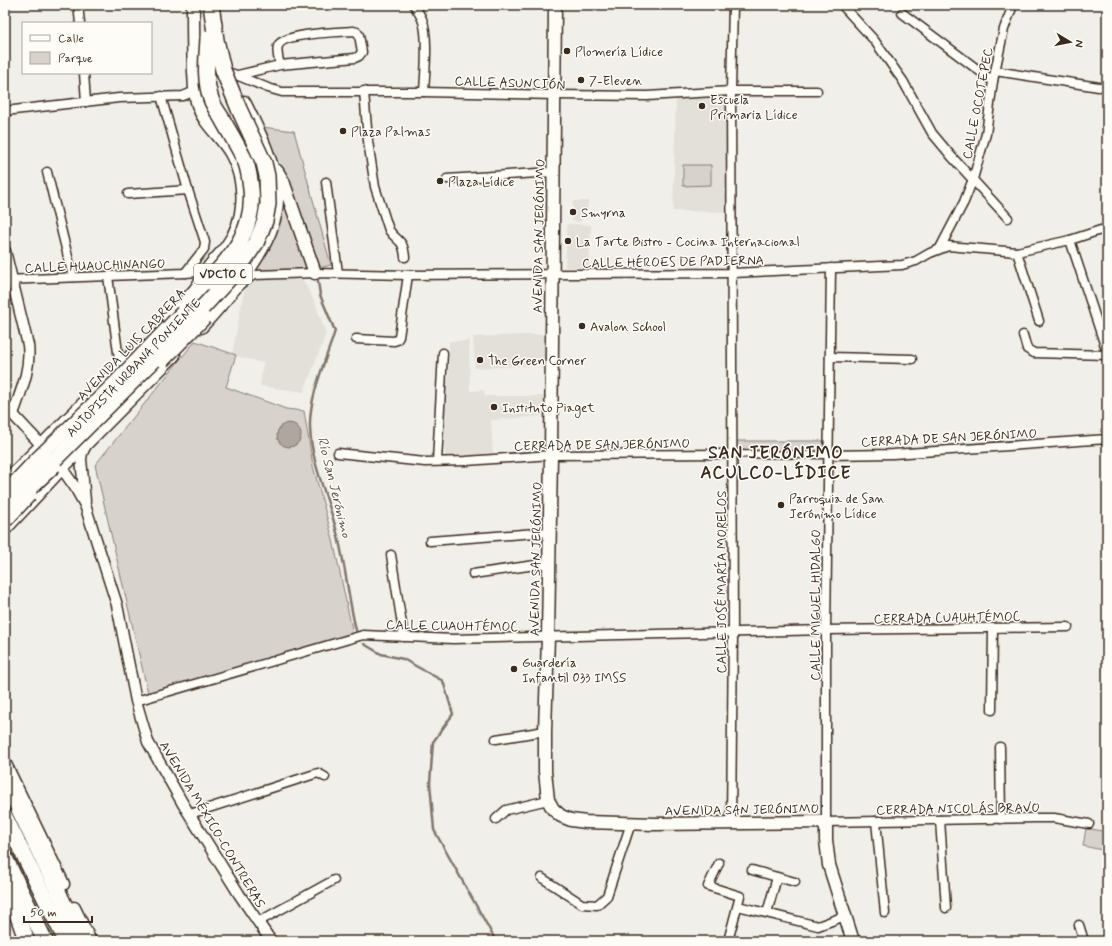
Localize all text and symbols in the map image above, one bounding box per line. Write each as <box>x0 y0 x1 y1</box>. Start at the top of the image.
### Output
legend <box>22 22 152 74</box>
north arrow <box>1050 22 1090 62</box>
text: Calle <box>58 31 84 47</box>
text: N <box>1071 39 1086 48</box>
place label: Plomería Lídice <box>575 44 663 61</box>
marker: Plomería Lídice <box>562 46 572 56</box>
street label: CALLE OCOTEPEC <box>959 46 998 161</box>
text: Parque <box>58 51 93 67</box>
street label: CALLE ASUNCIÓN <box>454 73 566 94</box>
place label: 7-Eleven <box>589 73 642 90</box>
marker: 7-Eleven <box>576 75 586 85</box>
place label: Escuela Primaria Lídice <box>710 92 798 124</box>
marker: Escuela Primaria Lídice <box>697 101 707 111</box>
place label: Plaza Palmas <box>351 124 431 141</box>
marker: Plaza Palmas <box>338 126 348 136</box>
street label: AVENIDA SAN JERÓNIMO <box>530 159 549 313</box>
place label: Plaza Lídice <box>448 174 515 191</box>
marker: Plaza Lídice <box>435 176 445 186</box>
place label: Smyrna <box>581 205 626 222</box>
marker: Smyrna <box>568 207 578 217</box>
place label: La Tarte Bistro - Cocina Internacional <box>576 234 800 251</box>
marker: La Tarte Bistro - Cocina Internacional <box>563 236 573 246</box>
street label: CALLE HÉROES DE PADIERNA <box>582 251 764 273</box>
street label: CALLE HUAUCHINANGO <box>24 256 166 277</box>
road number: VDCTO C <box>194 264 252 284</box>
street label: AVENIDA LUIS CABRERA <box>74 285 190 405</box>
street label: AUTOPISTA URBANA PONIENTE <box>63 295 205 441</box>
place label: Avalon School <box>590 319 666 336</box>
marker: Avalon School <box>577 321 587 331</box>
place label: The Green Corner <box>488 353 587 370</box>
marker: The Green Corner <box>475 355 485 365</box>
place label: Instituto Piaget <box>502 400 595 418</box>
marker: Instituto Piaget <box>489 402 499 412</box>
street label: CERRADA DE SAN JERÓNIMO <box>861 425 1037 452</box>
water label: Río San Jerónimo <box>313 435 356 541</box>
street label: CERRADA DE SAN JERÓNIMO <box>514 435 690 456</box>
district label: SAN JERÓNIMO ACULCO-LÍDICE <box>700 442 852 484</box>
street label: AVENIDA SAN JERÓNIMO <box>527 482 546 636</box>
street label: CALLE JOSÉ MARÍA MORELOS <box>713 490 731 674</box>
place label: Parroquia de San Jerónimo Lídice <box>789 491 885 523</box>
marker: Parroquia de San Jerónimo Lídice <box>776 500 786 510</box>
street label: CALLE MIGUEL HIDALGO <box>808 529 825 681</box>
street label: CERRADA CUAUHTÉMOC <box>874 608 1021 628</box>
street label: CALLE CUAUHTÉMOC <box>386 616 519 636</box>
place label: Guardería Infantil 033 IMSS <box>522 655 627 687</box>
marker: Guardería Infantil 033 IMSS <box>509 664 519 674</box>
street label: AVENIDA MÉXICO-CONTRERAS <box>155 738 270 912</box>
street label: CERRADA NICOLÁS BRAVO <box>876 799 1040 819</box>
street label: AVENIDA SAN JERÓNIMO <box>665 801 819 820</box>
scale bar <box>24 898 92 924</box>
text: 50 m <box>30 905 57 921</box>

